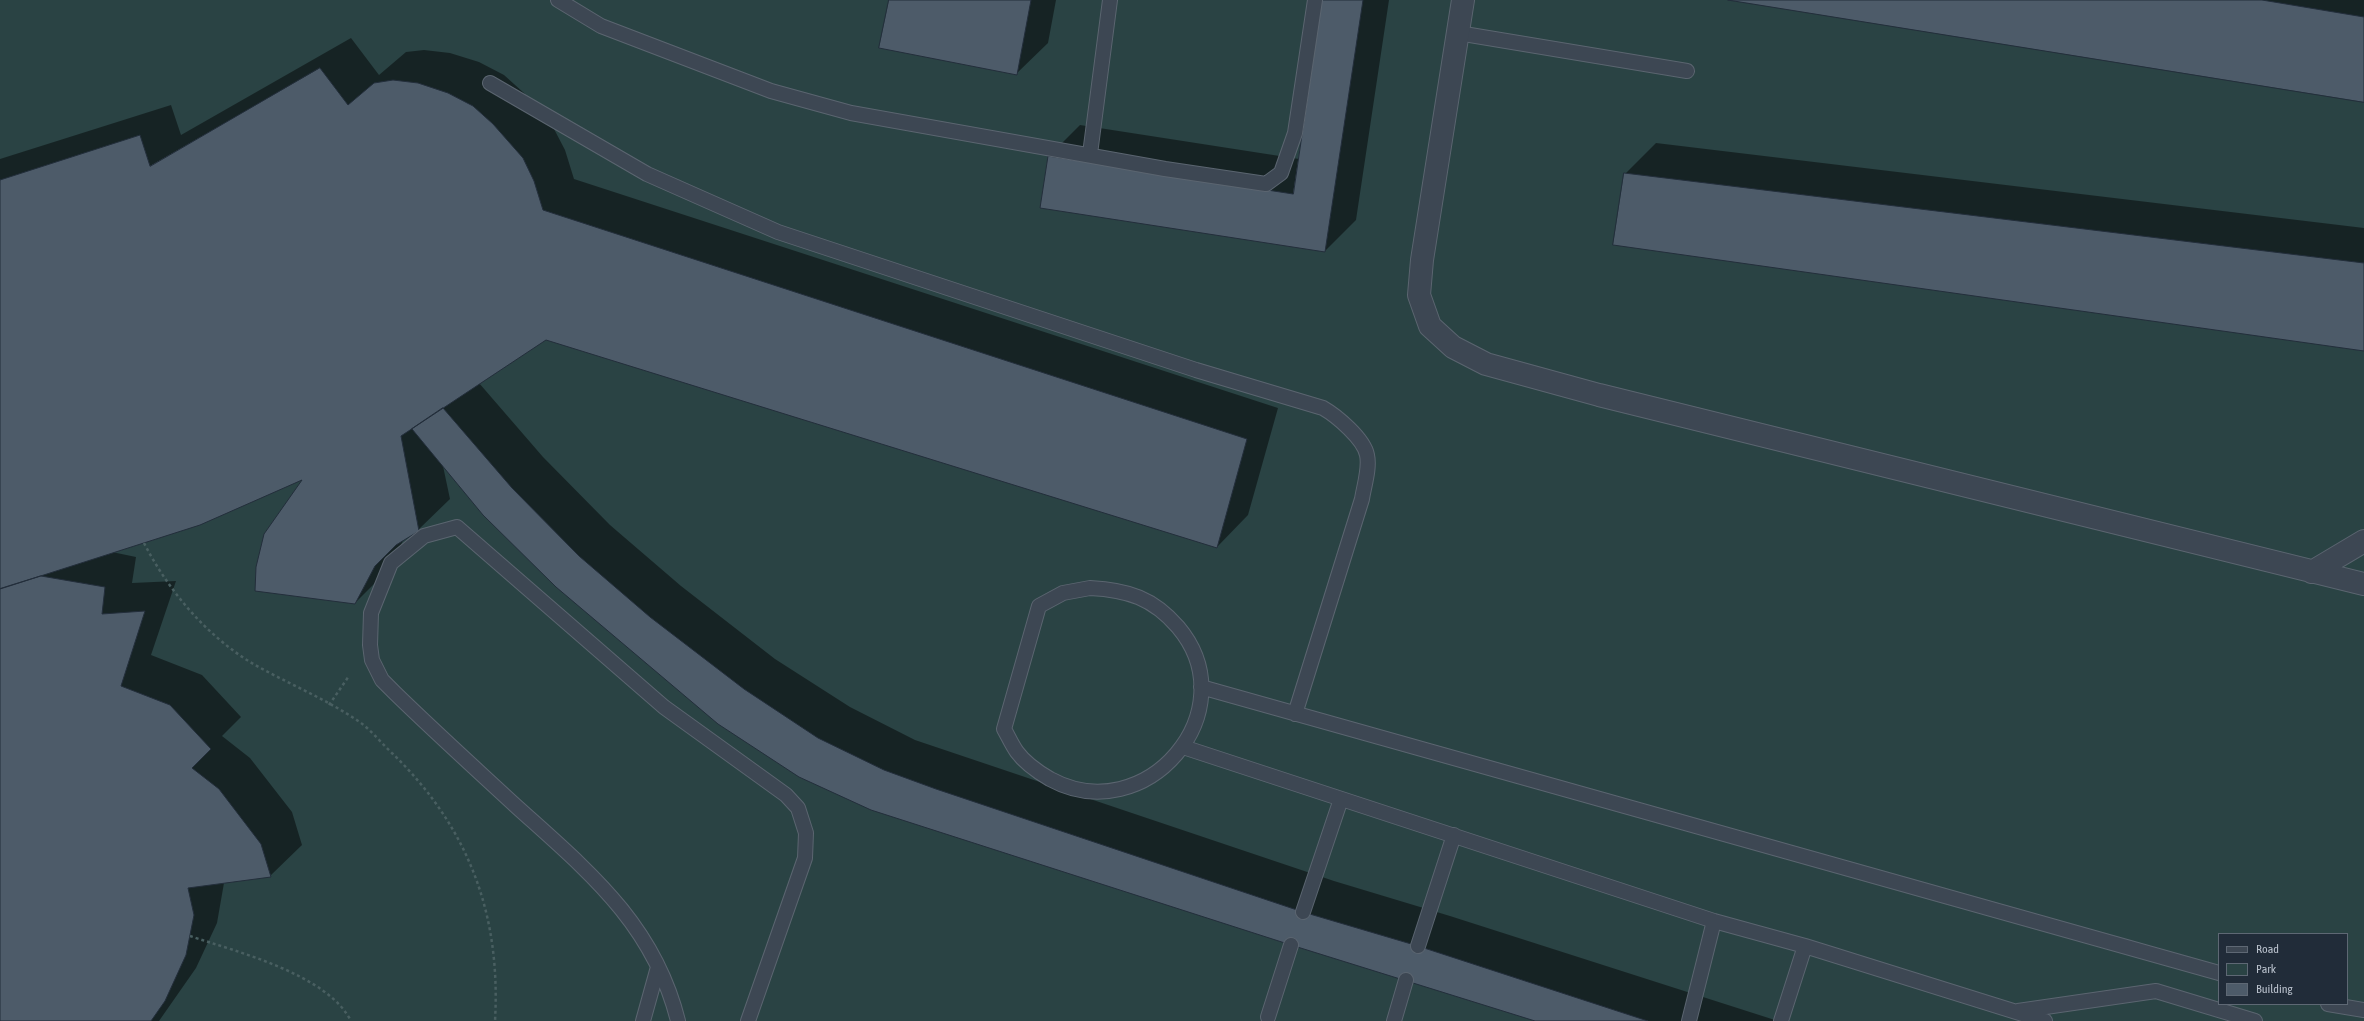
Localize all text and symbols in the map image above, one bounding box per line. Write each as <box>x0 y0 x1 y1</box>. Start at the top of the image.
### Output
legend <box>2218 933 2348 1005</box>
text: Road <box>2256 942 2279 956</box>
text: Park <box>2256 962 2276 976</box>
text: Building <box>2256 982 2293 996</box>

